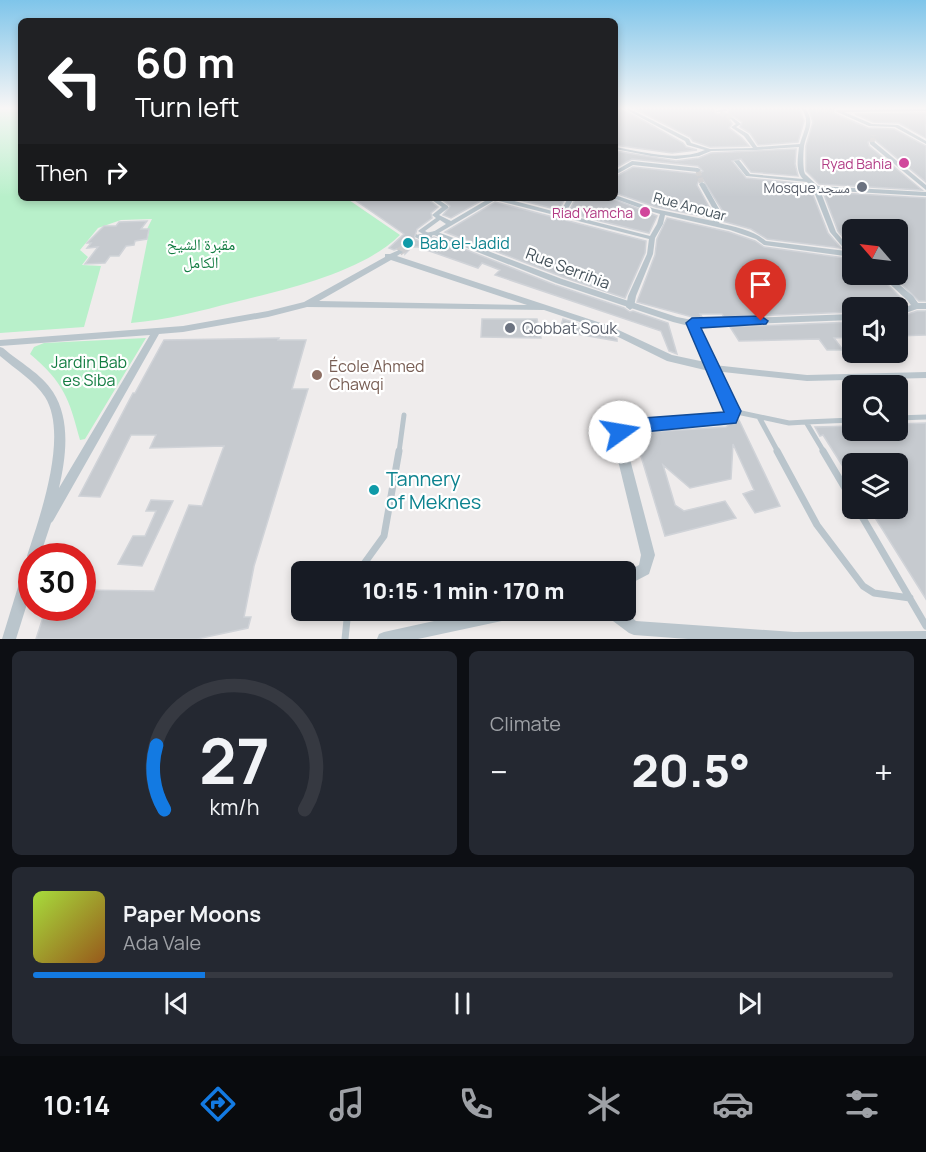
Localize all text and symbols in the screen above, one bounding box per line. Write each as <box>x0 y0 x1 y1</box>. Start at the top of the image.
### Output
text: 60 m <box>135 33 235 91</box>
icon: left <box>36 42 114 120</box>
text: Turn left <box>135 88 239 125</box>
place label: Ryad Bahia <box>821 154 892 173</box>
icon: right <box>100 156 133 189</box>
marker: Ryad Bahia <box>897 156 911 170</box>
text: Then <box>36 158 88 188</box>
place label: Mosque مسجد <box>763 178 850 197</box>
marker: Mosque مسجد <box>855 180 869 194</box>
street label: Rue Anouar <box>651 187 729 225</box>
place label: Riad Yamcha <box>552 203 633 222</box>
marker: Riad Yamcha <box>638 205 652 219</box>
north arrow <box>842 219 908 285</box>
map controls <box>842 219 908 519</box>
place label: Bab el-Jadid <box>420 232 510 254</box>
park label: مقبرة الشيخ الكامل <box>167 233 235 273</box>
marker: Bab el-Jadid <box>401 236 415 250</box>
street label: Rue Serrihia <box>523 242 613 294</box>
pin <box>735 259 786 321</box>
icon: arrive <box>744 268 777 301</box>
button: sound <box>842 297 908 363</box>
place label: Qobbat Souk <box>522 317 618 339</box>
marker: Qobbat Souk <box>503 321 517 335</box>
park label: Jardin Bab es Siba <box>51 351 127 391</box>
place label: École Ahmed Chawqi <box>329 355 424 395</box>
marker: École Ahmed Chawqi <box>310 368 324 382</box>
button: search <box>842 375 908 441</box>
position arrow <box>588 400 652 464</box>
button: layers <box>842 453 908 519</box>
place label: Tannery of Meknes <box>386 465 481 515</box>
marker: Tannery of Meknes <box>367 483 381 497</box>
speed limit sign: 30 <box>18 543 96 621</box>
text: 10:15 · 1 min · 170 m <box>363 576 564 606</box>
text: Climate <box>490 710 561 737</box>
text: 27 <box>199 717 270 803</box>
text: 20.5° <box>632 739 750 801</box>
text: − <box>490 749 508 794</box>
text: + <box>874 749 893 794</box>
text: km/h <box>210 792 259 821</box>
text: Paper Moons <box>123 899 261 929</box>
text: Ada Vale <box>123 929 201 956</box>
icon: previous <box>160 987 193 1020</box>
icon: pause <box>446 987 479 1020</box>
icon: next <box>733 987 766 1020</box>
icon: directions <box>197 1083 239 1125</box>
icon: music <box>326 1083 368 1125</box>
icon: phone <box>455 1083 497 1125</box>
icon: climate <box>583 1083 625 1125</box>
icon: car <box>712 1083 754 1125</box>
icon: filters <box>841 1083 883 1125</box>
text: 10:14 <box>43 1086 110 1123</box>

